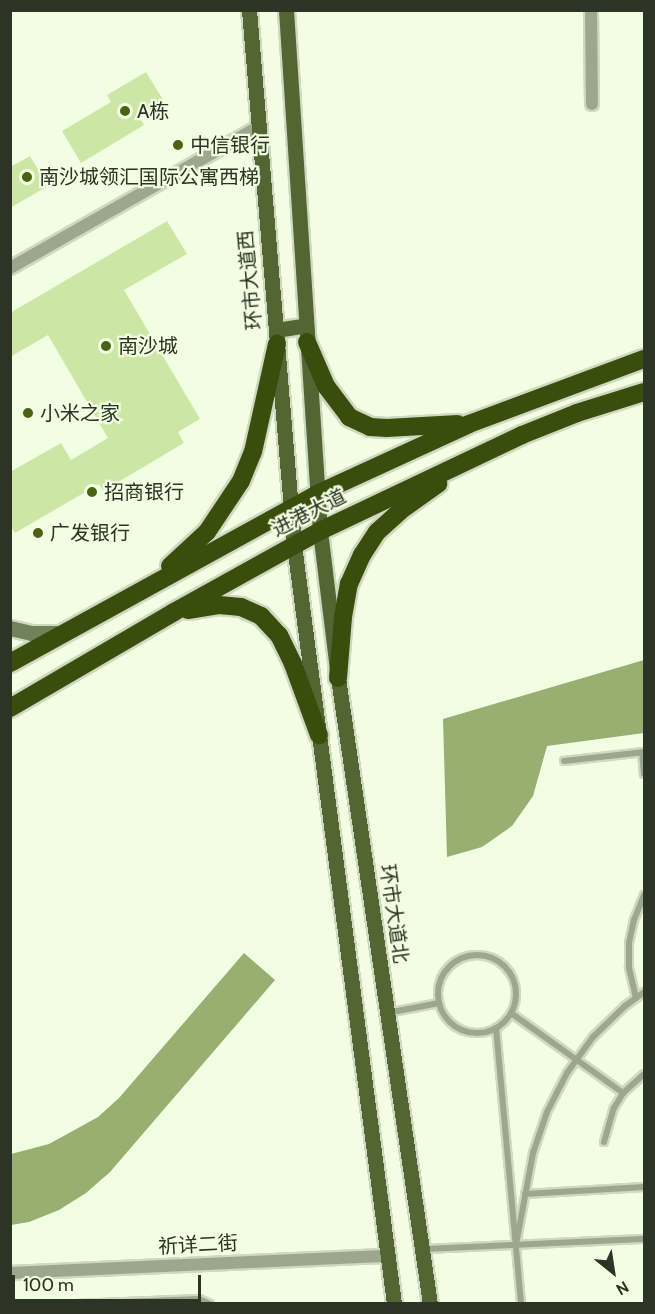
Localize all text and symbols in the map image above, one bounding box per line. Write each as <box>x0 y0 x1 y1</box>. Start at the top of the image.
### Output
place label: A栋 <box>137 99 169 123</box>
marker: A栋 <box>118 104 132 118</box>
place label: 中信银行 <box>190 133 270 157</box>
marker: 中信银行 <box>171 138 185 152</box>
place label: 南沙城领汇国际公寓西梯 <box>39 165 259 189</box>
marker: 南沙城领汇国际公寓西梯 <box>20 170 34 184</box>
street label: 环市大道西 <box>234 229 266 331</box>
place label: 南沙城 <box>118 334 178 358</box>
marker: 南沙城 <box>99 339 113 353</box>
place label: 小米之家 <box>40 401 120 425</box>
marker: 小米之家 <box>21 406 35 420</box>
place label: 招商银行 <box>104 480 184 504</box>
street label: 进港大道 <box>268 484 350 542</box>
marker: 招商银行 <box>85 485 99 499</box>
place label: 广发银行 <box>50 521 130 545</box>
marker: 广发银行 <box>31 526 45 540</box>
street label: 环市大道北 <box>375 863 413 965</box>
street label: 祈详二街 <box>157 1231 239 1259</box>
north arrow <box>583 1242 643 1302</box>
scale bar <box>15 1263 204 1301</box>
text: 100 m <box>23 1274 74 1296</box>
text: N <box>613 1277 632 1299</box>

